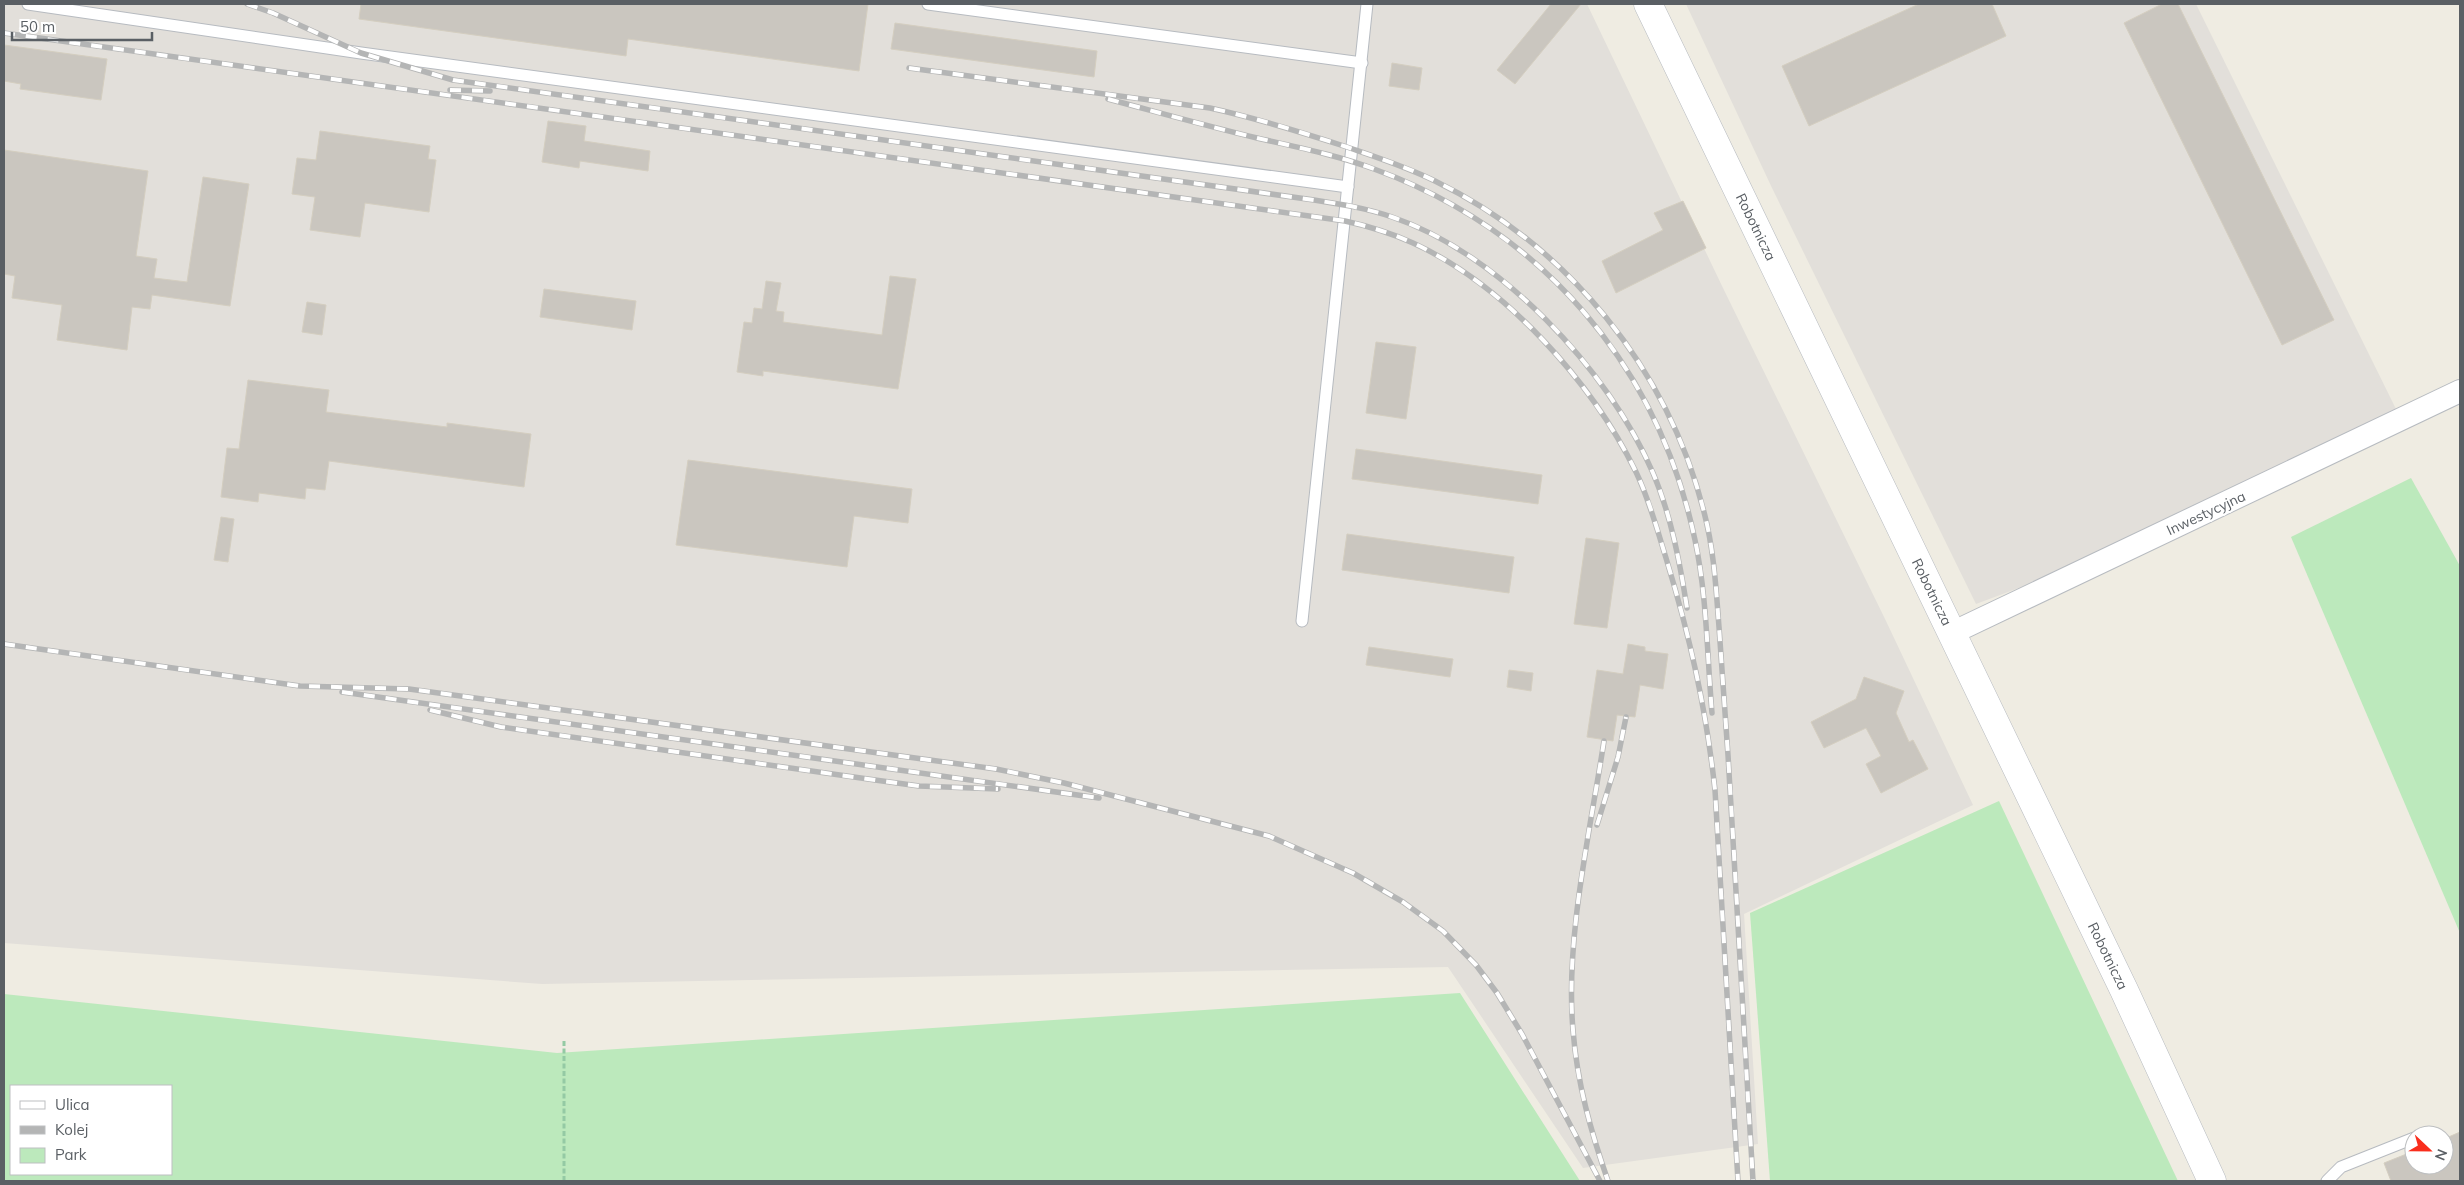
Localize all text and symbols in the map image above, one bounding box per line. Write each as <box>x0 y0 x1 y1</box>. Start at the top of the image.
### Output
scale bar <box>12 10 152 42</box>
text: 50 m <box>20 17 55 36</box>
street label: Robotnicza <box>1732 190 1780 264</box>
street label: Inwestycyjna <box>2164 487 2248 539</box>
street label: Robotnicza <box>1908 555 1956 629</box>
street label: Robotnicza <box>2084 919 2132 993</box>
legend <box>10 1085 172 1175</box>
text: Ulica <box>55 1095 89 1114</box>
text: Kolej <box>55 1120 88 1139</box>
north arrow <box>2404 1125 2454 1175</box>
text: Park <box>55 1145 87 1164</box>
text: N <box>2431 1147 2451 1163</box>

